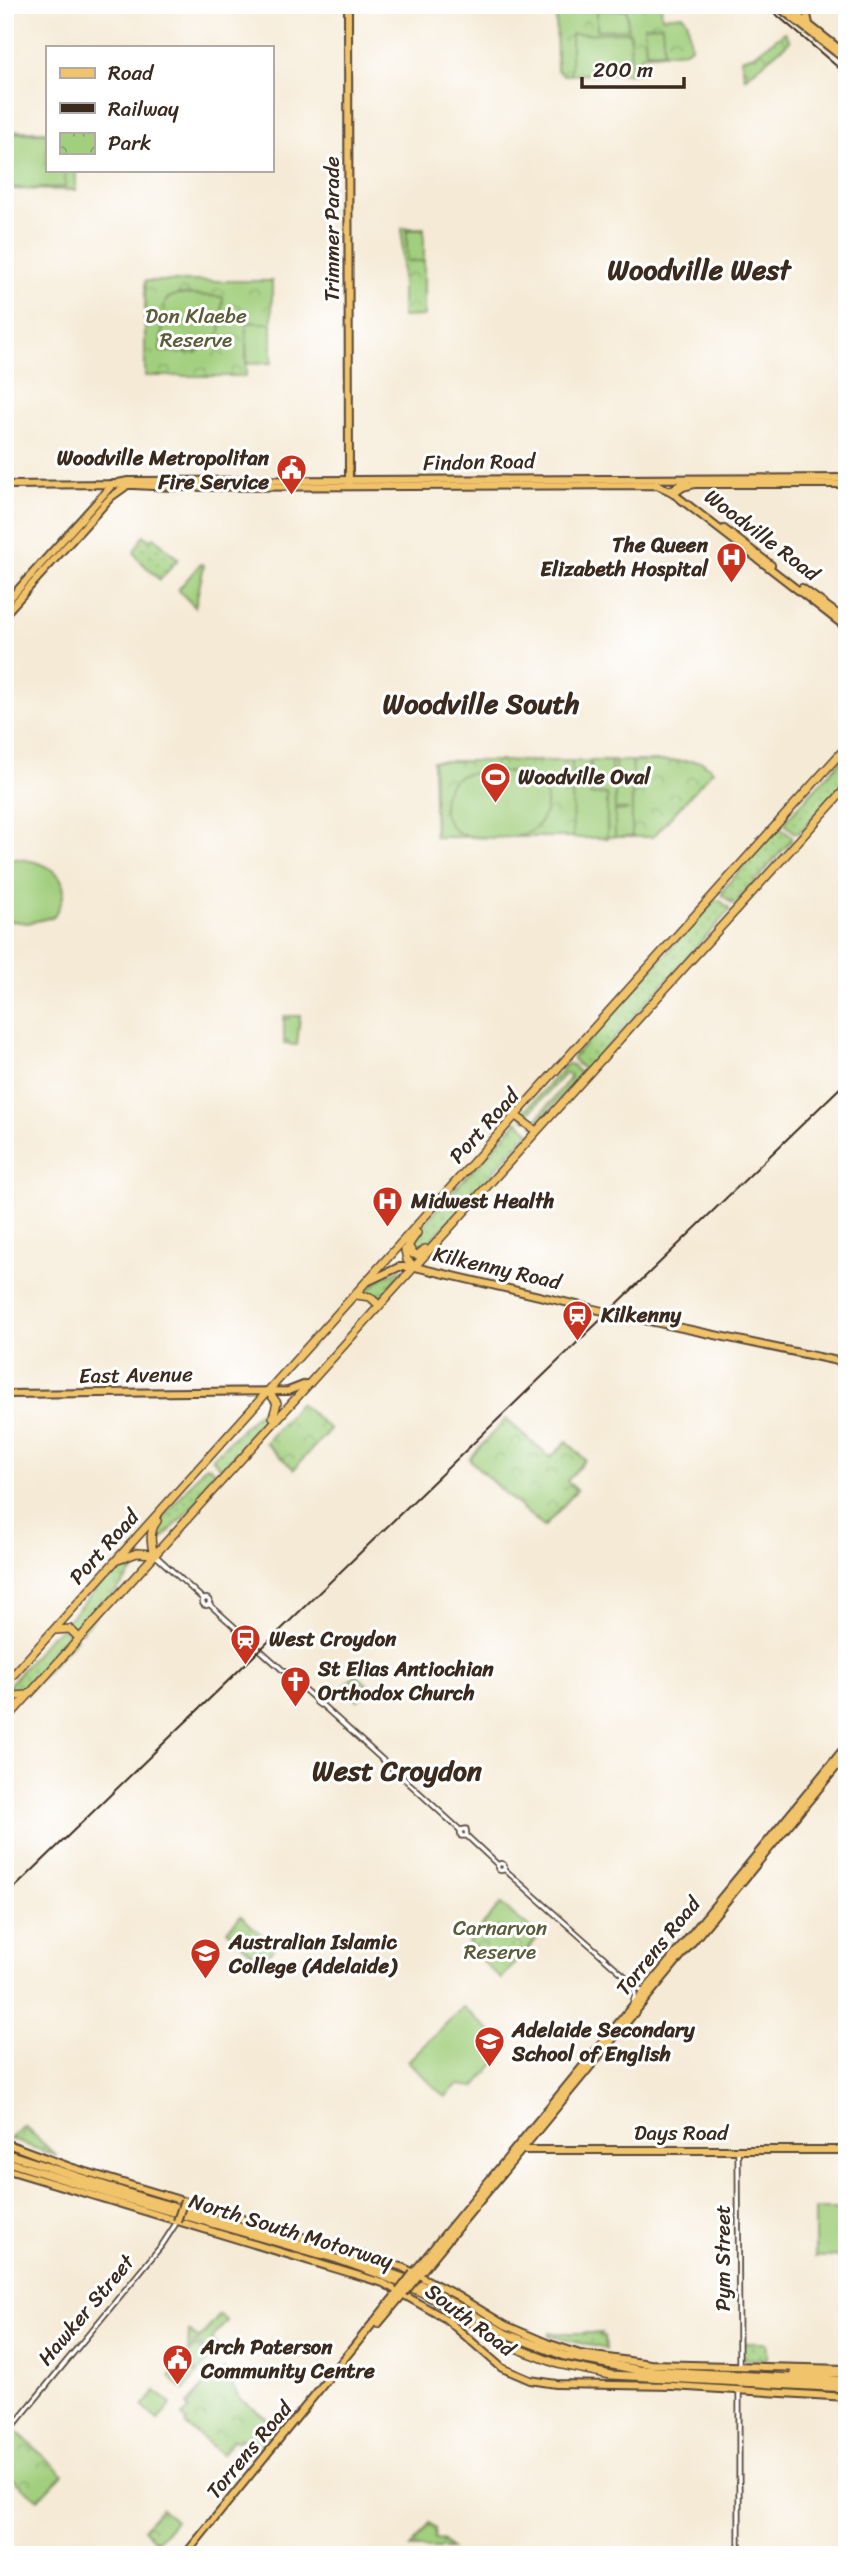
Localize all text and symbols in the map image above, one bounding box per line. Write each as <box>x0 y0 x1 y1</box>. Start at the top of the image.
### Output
legend <box>46 46 273 172</box>
scale bar <box>582 46 684 90</box>
text: 200 m <box>593 51 653 89</box>
text: Road <box>108 54 155 92</box>
text: Railway <box>108 90 179 128</box>
text: Park <box>108 124 151 162</box>
street label: Trimmer Parade <box>313 156 351 302</box>
district label: Woodville West <box>607 245 792 294</box>
park label: Don Klaebe Reserve <box>145 297 247 359</box>
place label: Woodville Metropolitan Fire Service <box>57 439 270 501</box>
street label: Findon Road <box>423 442 537 482</box>
public building icon: Woodville Metropolitan Fire Service <box>275 453 309 497</box>
street label: Woodville Road <box>696 478 830 593</box>
place label: The Queen Elizabeth Hospital <box>540 526 709 588</box>
hospital icon: The Queen Elizabeth Hospital <box>714 540 748 584</box>
district label: Woodville South <box>383 679 580 728</box>
place label: Woodville Oval <box>518 758 651 796</box>
sports icon: Woodville Oval <box>478 760 512 804</box>
street label: Port Road <box>439 1078 530 1173</box>
place label: Midwest Health <box>410 1182 555 1220</box>
hospital icon: Midwest Health <box>371 1184 405 1228</box>
street label: Kilkenny Road <box>429 1235 567 1302</box>
place label: Kilkenny <box>600 1296 682 1334</box>
station icon: Kilkenny <box>561 1298 595 1342</box>
street label: East Avenue <box>79 1355 194 1395</box>
street label: Port Road <box>59 1499 150 1594</box>
place label: West Croydon <box>269 1620 397 1658</box>
station icon: West Croydon <box>229 1622 263 1666</box>
place label: St Elias Antiochian Orthodox Church <box>317 1650 494 1712</box>
church icon: St Elias Antiochian Orthodox Church <box>278 1664 312 1708</box>
district label: West Croydon <box>312 1746 483 1795</box>
street label: Torrens Road <box>606 1886 712 2004</box>
park label: Carnarvon Reserve <box>453 1909 547 1971</box>
place label: Australian Islamic College (Adelaide) <box>228 1923 398 1985</box>
school or university icon: Australian Islamic College (Adelaide) <box>189 1937 223 1981</box>
place label: Adelaide Secondary School of English <box>511 2011 696 2073</box>
school or university icon: Adelaide Secondary School of English <box>472 2025 506 2069</box>
street label: Days Road <box>634 2114 730 2152</box>
street label: North South Motorway <box>184 2182 398 2280</box>
street label: Pym Street <box>704 2205 742 2311</box>
street label: Hawker Street <box>28 2244 145 2374</box>
street label: South Road <box>416 2273 525 2368</box>
place label: Arch Paterson Community Centre <box>200 2328 375 2390</box>
public building icon: Arch Paterson Community Centre <box>161 2342 195 2386</box>
street label: Torrens Road <box>196 2390 303 2508</box>

